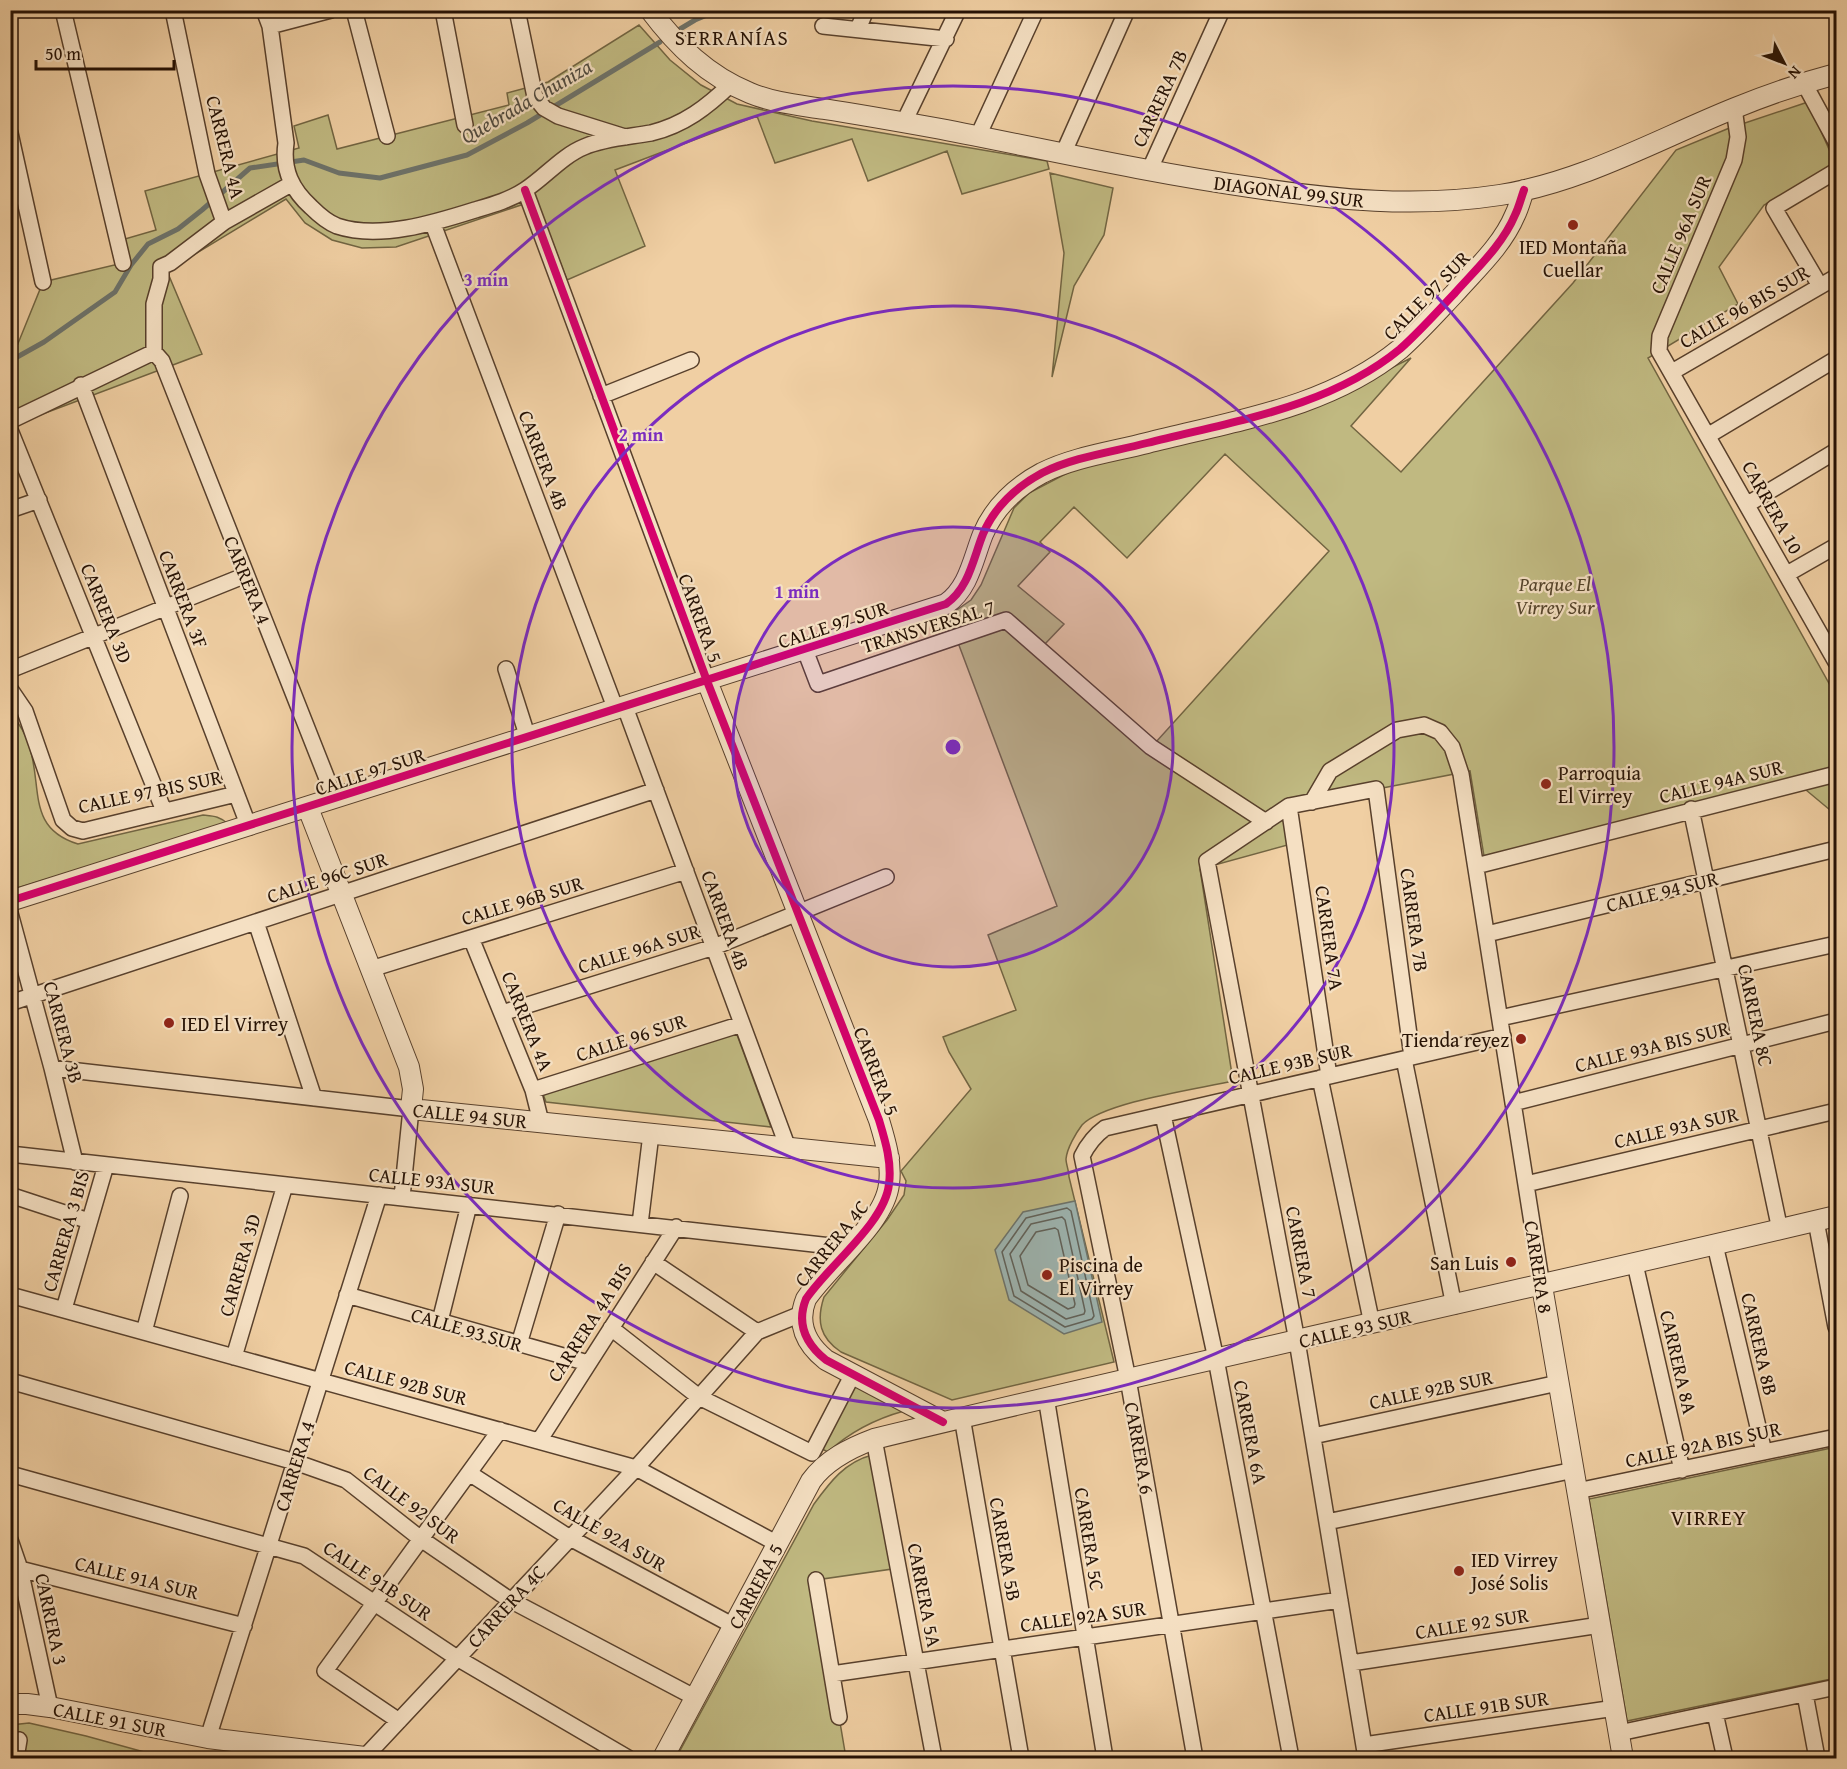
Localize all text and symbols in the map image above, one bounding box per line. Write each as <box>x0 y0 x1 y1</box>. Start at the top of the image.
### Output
district label: SERRANÍAS <box>675 22 789 53</box>
scale bar <box>36 33 174 71</box>
north arrow <box>1754 33 1814 93</box>
text: 50 m <box>45 40 81 67</box>
street label: CARRERA 7B <box>1124 44 1194 152</box>
water label: Quebrada Chuniza <box>454 51 598 151</box>
text: N <box>1782 61 1808 85</box>
street label: CARRERA 4A <box>199 92 253 202</box>
street label: DIAGONAL 99 SUR <box>1212 167 1366 215</box>
street label: CALLE 96A SUR <box>1642 170 1718 298</box>
marker: IED Montaña Cuellar <box>1566 218 1580 232</box>
place label: IED Montaña Cuellar <box>1519 232 1627 284</box>
street label: CALLE 97 SUR <box>1376 243 1477 346</box>
street label: CALLE 96 BIS SUR <box>1673 257 1815 355</box>
text: 3 min <box>464 266 509 293</box>
street label: CARRERA 4B <box>512 406 576 514</box>
text: 2 min <box>619 421 664 448</box>
street label: CARRERA 10 <box>1735 455 1811 559</box>
street label: CARRERA 4 <box>217 531 279 629</box>
street label: CARRERA 3F <box>152 546 216 652</box>
street label: CARRERA 3D <box>74 559 140 667</box>
street label: CARRERA 5 <box>671 569 731 667</box>
park label: Parque El Virrey Sur <box>1515 569 1595 621</box>
text: 1 min <box>775 578 820 605</box>
street label: CALLE 97 SUR <box>774 592 892 655</box>
street label: TRANSVERSAL 7 <box>858 592 998 660</box>
centre of rings <box>943 737 963 757</box>
street label: CALLE 97 SUR <box>311 739 429 802</box>
street label: CALLE 94A SUR <box>1656 751 1786 810</box>
place label: Parroquia El Virrey <box>1558 758 1642 810</box>
street label: CALLE 97 BIS SUR <box>75 762 225 820</box>
marker: Parroquia El Virrey <box>1539 777 1553 791</box>
street label: CALLE 96C SUR <box>263 844 392 910</box>
street label: CALLE 94 SUR <box>1603 863 1722 919</box>
street label: CARRERA 4B <box>694 866 758 974</box>
street label: CARRERA 7B <box>1393 866 1437 974</box>
street label: CALLE 96B SUR <box>458 868 587 932</box>
street label: CARRERA 7A <box>1308 884 1352 992</box>
street label: CALLE 96A SUR <box>574 915 704 980</box>
street label: CARRERA 8C <box>1731 961 1781 1069</box>
street label: CARRERA 4A <box>495 967 561 1075</box>
street label: CARRERA 3B <box>36 978 92 1086</box>
street label: CALLE 96 SUR <box>572 1005 690 1068</box>
place label: IED El Virrey <box>181 1009 288 1038</box>
street label: CALLE 93A BIS SUR <box>1572 1013 1733 1079</box>
marker: IED El Virrey <box>162 1016 176 1030</box>
street label: CARRERA 5 <box>847 1022 907 1120</box>
place label: Tienda reyez <box>1402 1025 1509 1054</box>
marker: Tienda reyez <box>1514 1032 1528 1046</box>
street label: CALLE 93B SUR <box>1225 1035 1355 1091</box>
street label: CALLE 94 SUR <box>412 1095 529 1135</box>
street label: CALLE 93A SUR <box>1611 1099 1741 1155</box>
street label: CALLE 93A SUR <box>367 1159 497 1201</box>
street label: CARRERA 3 BIS <box>34 1167 96 1295</box>
street label: CARRERA 4C <box>787 1193 875 1293</box>
street label: CARRERA 7 <box>1279 1203 1325 1301</box>
street label: CARRERA 3D <box>211 1210 267 1320</box>
street label: CARRERA 8 <box>1517 1219 1561 1315</box>
place label: San Luis <box>1430 1248 1499 1277</box>
place label: Piscina de El Virrey <box>1059 1250 1143 1302</box>
marker: San Luis <box>1504 1255 1518 1269</box>
street label: CARRERA 4A BIS <box>540 1257 638 1387</box>
marker: Piscina de El Virrey <box>1040 1268 1054 1282</box>
street label: CARRERA 8B <box>1734 1290 1786 1398</box>
street label: CALLE 93 SUR <box>408 1299 527 1359</box>
street label: CALLE 93 SUR <box>1296 1301 1415 1355</box>
street label: CARRERA 8A <box>1653 1307 1705 1417</box>
street label: CALLE 92B SUR <box>341 1352 471 1412</box>
street label: CALLE 92B SUR <box>1366 1362 1496 1416</box>
street label: CARRERA 6A <box>1227 1378 1275 1486</box>
street label: CARRERA 6 <box>1118 1400 1162 1496</box>
street label: CALLE 92A BIS SUR <box>1623 1413 1784 1475</box>
street label: CARRERA 4 <box>267 1417 321 1515</box>
street label: CALLE 92 SUR <box>358 1458 467 1550</box>
street label: CARRERA 5C <box>1068 1485 1112 1593</box>
street label: CALLE 92A SUR <box>548 1490 673 1578</box>
street label: CARRERA 5B <box>983 1495 1029 1603</box>
district label: VIRREY <box>1671 1502 1747 1533</box>
street label: CALLE 91B SUR <box>318 1533 439 1627</box>
street label: CARRERA 5 <box>720 1538 790 1634</box>
street label: CARRERA 5A <box>901 1541 949 1649</box>
place label: IED Virrey José Solis <box>1468 1545 1558 1597</box>
street label: CALLE 91A SUR <box>72 1548 202 1607</box>
street label: CARRERA 4C <box>460 1558 552 1654</box>
marker: IED Virrey José Solis <box>1452 1564 1466 1578</box>
street label: CARRERA 3 <box>28 1570 76 1668</box>
street label: CALLE 92A SUR <box>1018 1593 1148 1639</box>
street label: CALLE 92 SUR <box>1413 1600 1531 1646</box>
street label: CALLE 91B SUR <box>1422 1683 1551 1729</box>
street label: CALLE 91 SUR <box>51 1694 169 1744</box>

